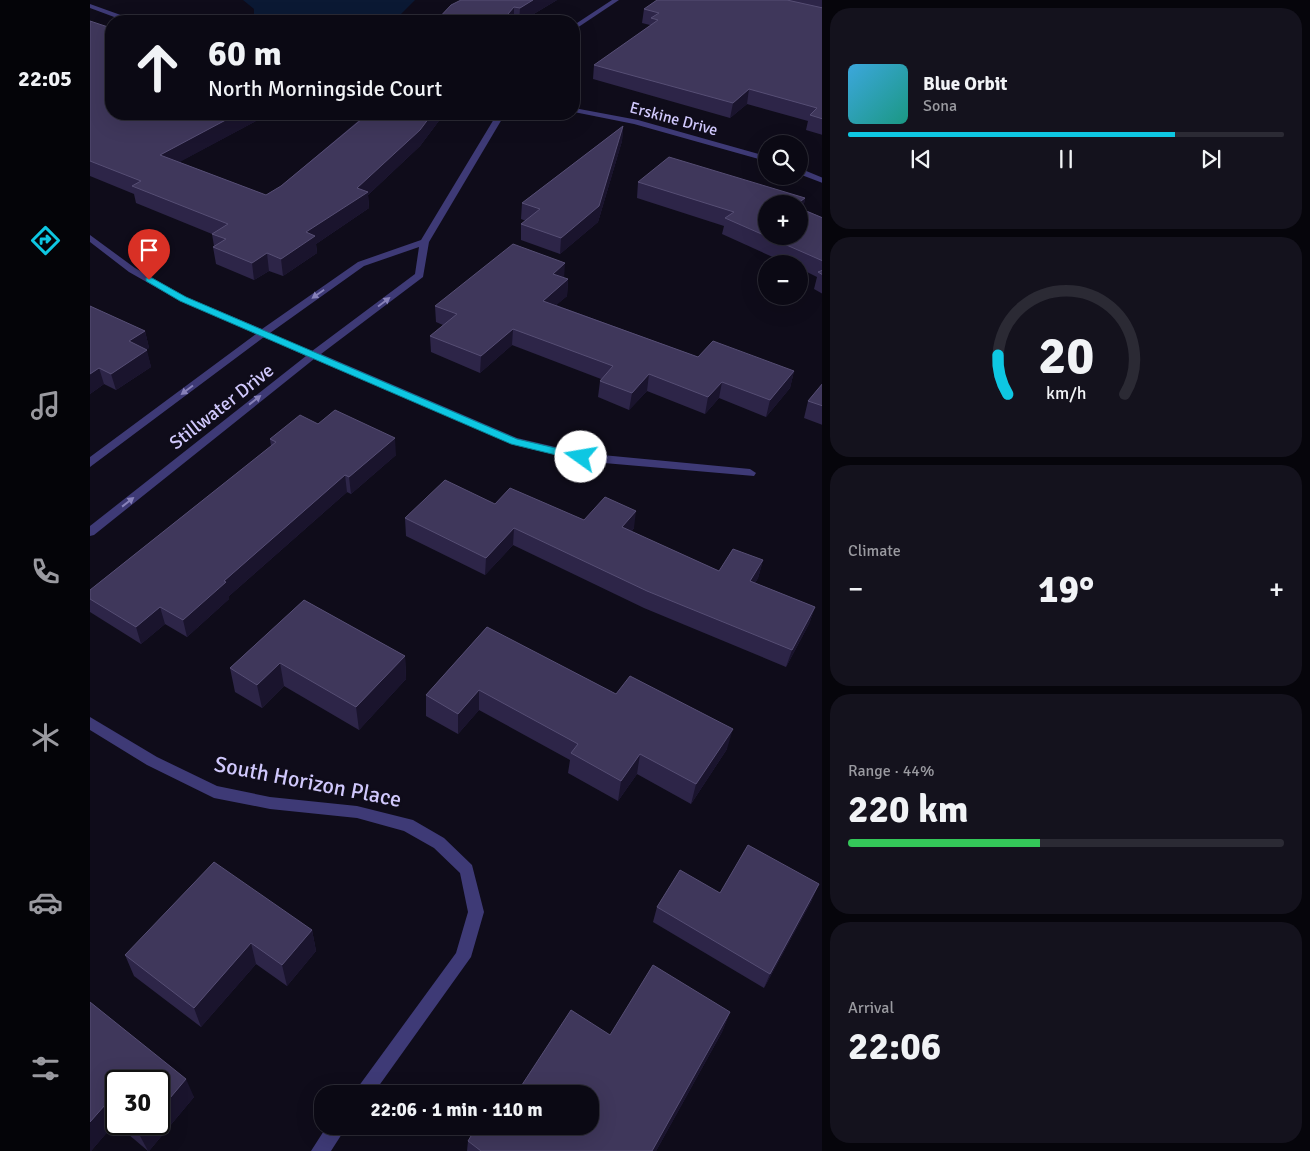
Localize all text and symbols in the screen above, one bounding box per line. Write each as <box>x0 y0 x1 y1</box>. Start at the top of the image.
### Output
text: 60 m <box>208 32 282 75</box>
icon: ahead <box>125 35 190 100</box>
text: 22:05 <box>18 65 72 92</box>
text: Blue Orbit <box>923 72 1007 96</box>
text: North Morningside Court <box>208 75 442 102</box>
text: Sona <box>923 96 957 116</box>
street label: Erskine Drive <box>628 98 720 140</box>
map controls <box>758 135 808 305</box>
button: search <box>758 135 808 185</box>
icon: previous <box>907 145 935 173</box>
icon: pause <box>1052 145 1080 173</box>
icon: next <box>1197 145 1225 173</box>
button: + <box>758 195 808 245</box>
icon: directions <box>28 223 63 258</box>
pin <box>128 229 170 280</box>
icon: arrive <box>135 236 163 264</box>
button: − <box>758 255 808 305</box>
one-way arrow <box>311 289 325 299</box>
one-way arrow <box>377 296 390 307</box>
text: 20 <box>1038 324 1094 388</box>
street label: Stillwater Drive <box>165 359 279 455</box>
text: km/h <box>1046 382 1086 404</box>
one-way arrow <box>180 385 194 395</box>
icon: music <box>28 388 63 423</box>
one-way arrow <box>248 395 261 406</box>
position arrow <box>554 430 606 482</box>
one-way arrow <box>121 496 134 507</box>
text: Climate <box>848 541 901 561</box>
icon: phone <box>28 554 63 589</box>
text: 19° <box>1038 566 1094 613</box>
text: − <box>848 572 863 606</box>
text: + <box>1269 572 1284 606</box>
icon: climate <box>28 720 63 755</box>
street label: South Horizon Place <box>212 750 404 813</box>
text: Range · 44% <box>848 761 934 781</box>
text: 220 km <box>848 786 969 833</box>
icon: car <box>28 885 63 920</box>
text: Arrival <box>848 998 894 1018</box>
text: 22:06 <box>848 1023 941 1070</box>
icon: filters <box>28 1051 63 1086</box>
speed limit sign: 30 <box>105 1070 170 1135</box>
text: 22:06 · 1 min · 110 m <box>370 1098 543 1122</box>

